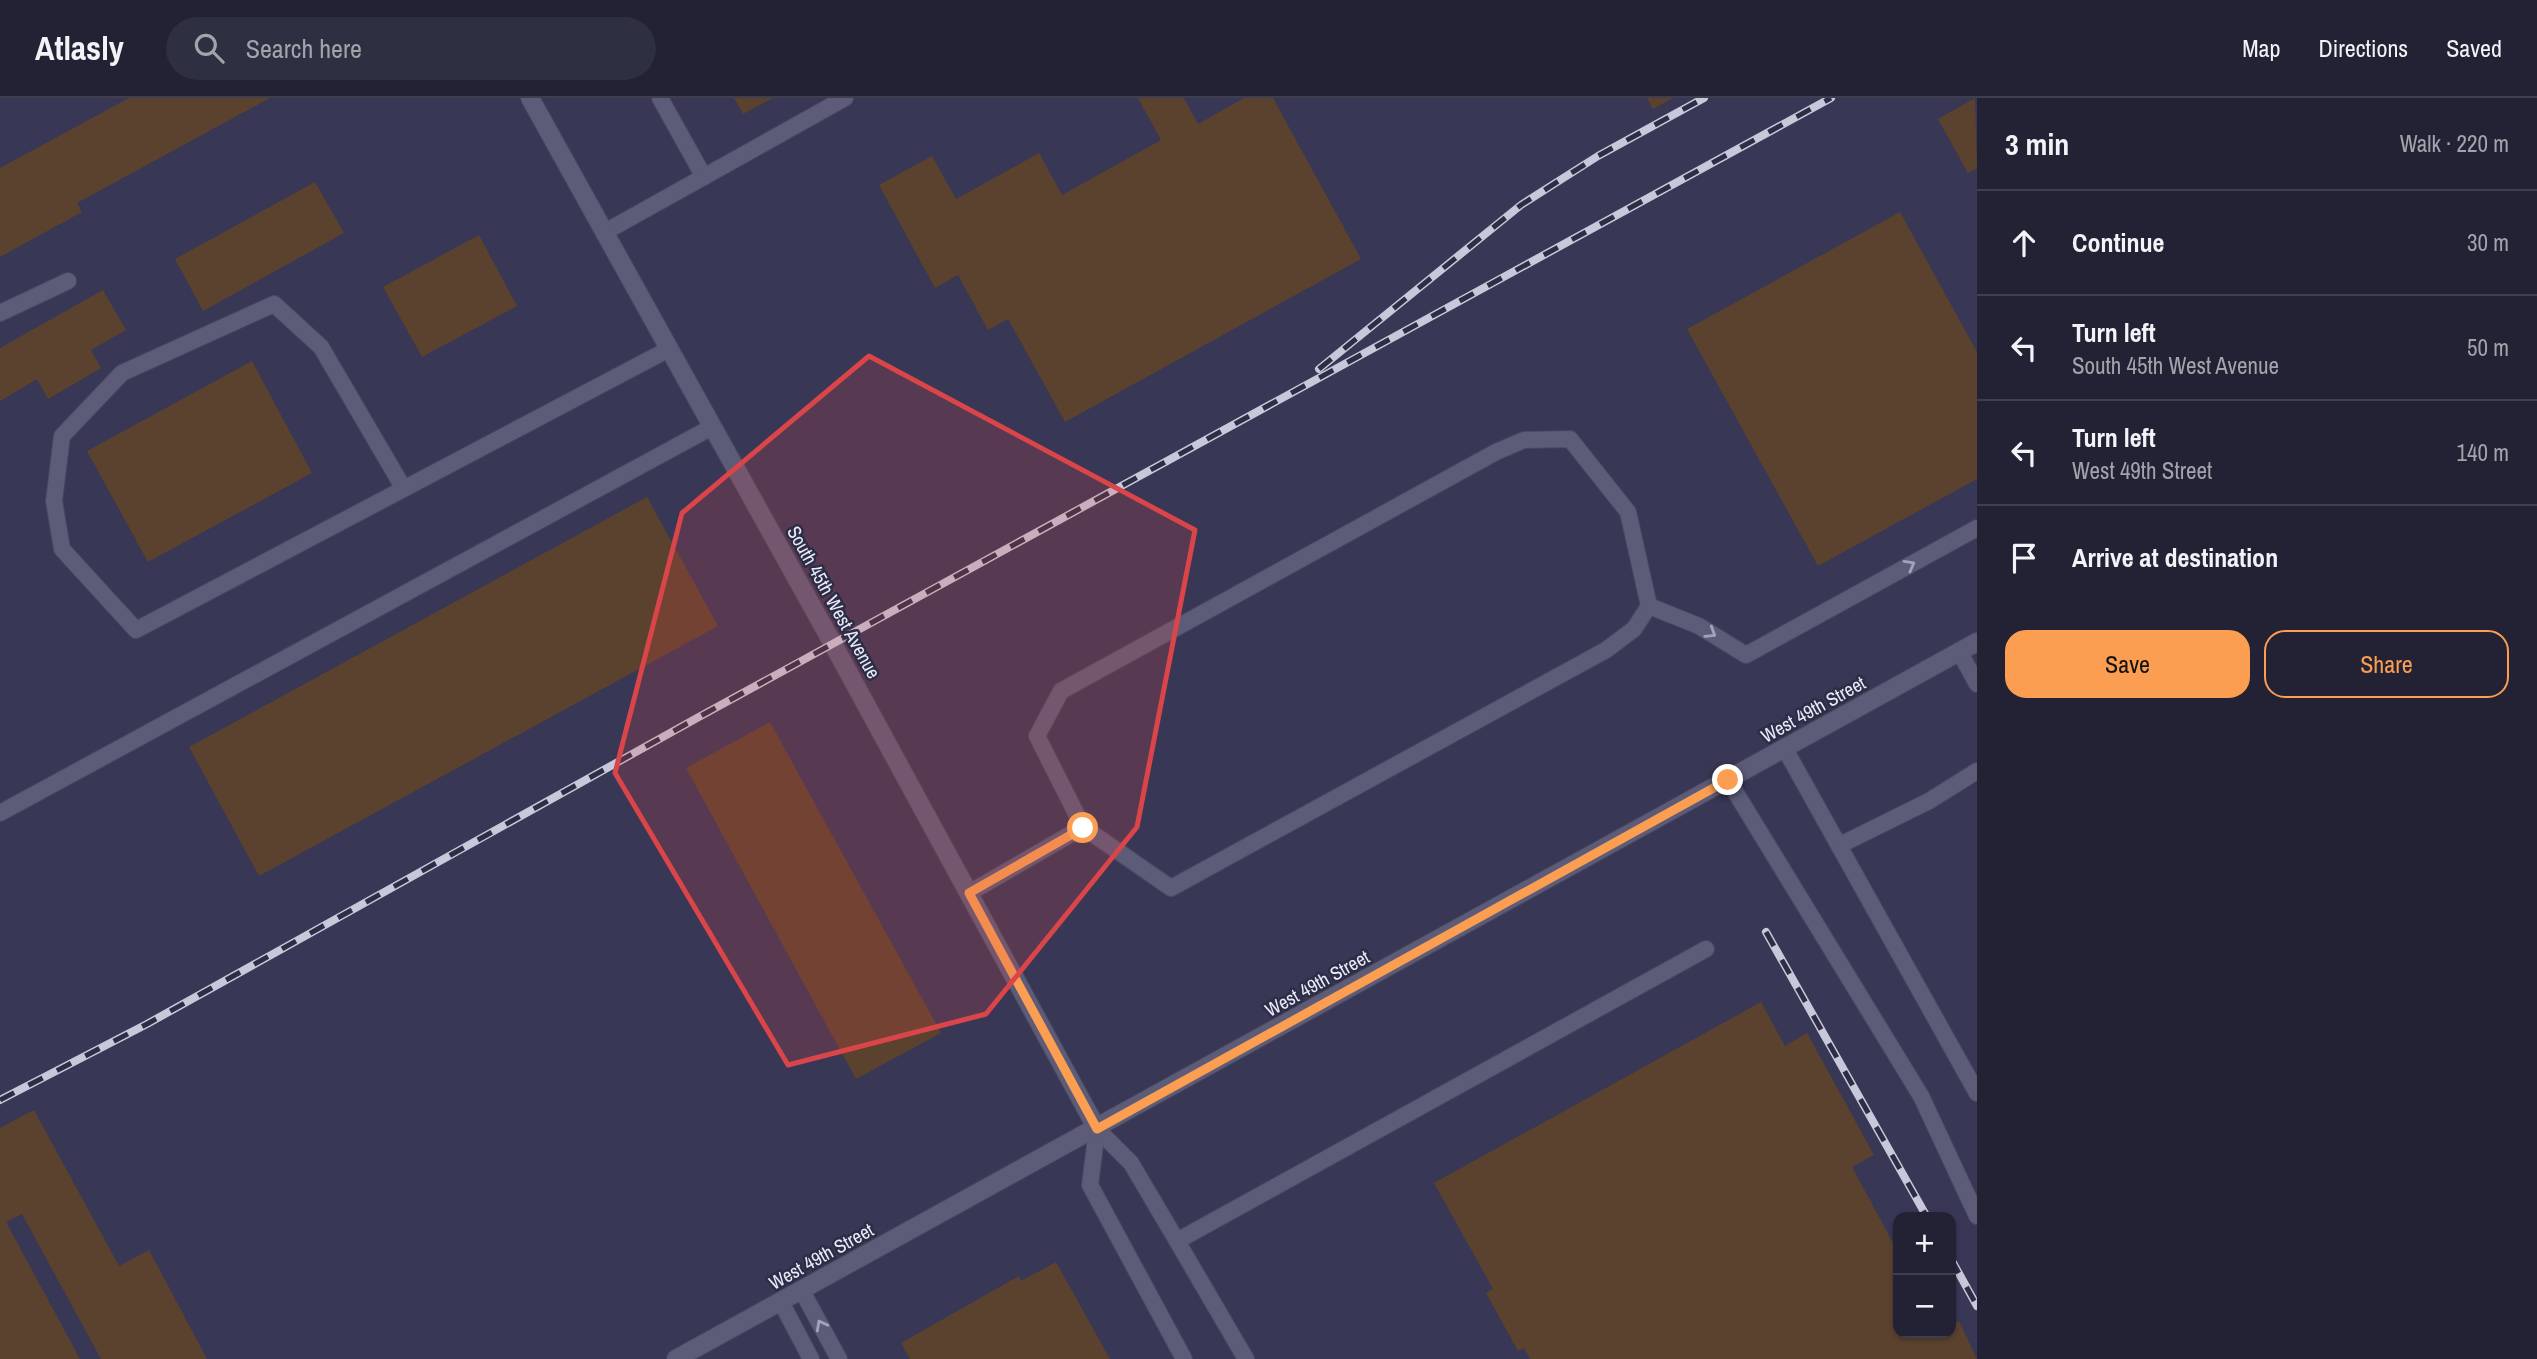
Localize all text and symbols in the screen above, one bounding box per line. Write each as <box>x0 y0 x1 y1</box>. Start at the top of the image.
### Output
search box <box>166 17 656 80</box>
text: Atlasly <box>35 26 124 70</box>
icon: search <box>190 29 228 67</box>
text: Search here <box>246 31 362 66</box>
text: Map <box>2242 32 2280 64</box>
text: Directions <box>2318 32 2408 64</box>
text: Saved <box>2446 32 2502 64</box>
text: 3 min <box>2005 124 2069 164</box>
text: Walk · 220 m <box>2400 128 2509 159</box>
icon: ahead <box>2005 224 2043 262</box>
text: Continue <box>2072 225 2164 260</box>
text: 30 m <box>2467 227 2509 258</box>
text: Turn left <box>2072 315 2156 350</box>
icon: left <box>2005 329 2043 367</box>
text: 50 m <box>2467 332 2509 363</box>
text: South 45th West Avenue <box>2072 350 2279 381</box>
text: Turn left <box>2072 420 2156 455</box>
icon: left <box>2005 434 2043 472</box>
text: 140 m <box>2457 437 2509 468</box>
text: West 49th Street <box>2072 455 2212 486</box>
street label: South 45th West Avenue <box>781 521 887 683</box>
icon: arrive <box>2005 539 2043 577</box>
text: Arrive at destination <box>2072 540 2278 575</box>
one-way arrow <box>1903 560 1915 573</box>
one-way arrow <box>1704 625 1717 638</box>
button: Save <box>2005 630 2250 698</box>
button: Share <box>2264 630 2509 698</box>
street label: West 49th Street <box>1756 669 1871 748</box>
route end <box>1712 764 1743 795</box>
route start <box>1067 812 1098 843</box>
street label: West 49th Street <box>1260 943 1375 1022</box>
map controls <box>1893 1212 1956 1338</box>
button: + <box>1893 1212 1956 1275</box>
street label: West 49th Street <box>764 1216 879 1295</box>
button: − <box>1893 1275 1956 1338</box>
one-way arrow <box>815 1320 829 1332</box>

